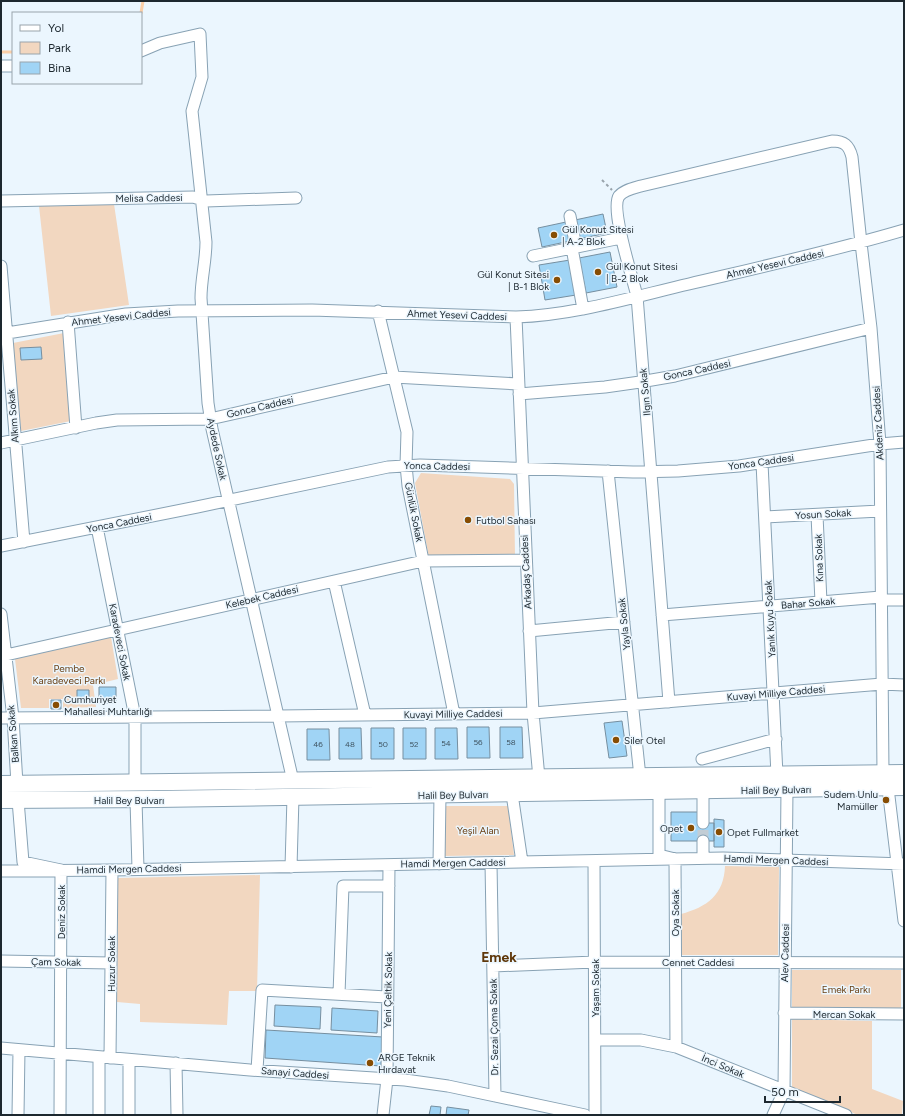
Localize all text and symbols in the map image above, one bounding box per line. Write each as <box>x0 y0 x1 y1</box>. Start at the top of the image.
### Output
legend <box>12 12 142 84</box>
text: Yol <box>48 21 64 35</box>
text: Park <box>48 41 71 55</box>
text: Bina <box>48 61 71 75</box>
street label: Melisa Caddesi <box>115 191 183 205</box>
place label: Gül Konut Sitesi | A-2 Blok <box>562 223 634 248</box>
marker: Gül Konut Sitesi | A-2 Blok <box>549 230 559 240</box>
street label: Ahmet Yesevi Caddesi <box>725 246 825 282</box>
place label: Gül Konut Sitesi | B-2 Blok <box>606 260 678 285</box>
marker: Gül Konut Sitesi | B-2 Blok <box>593 267 603 277</box>
place label: Gül Konut Sitesi | B-1 Blok <box>477 268 549 293</box>
marker: Gül Konut Sitesi | B-1 Blok <box>552 275 562 285</box>
street label: Ahmet Yesevi Caddesi <box>71 305 171 329</box>
street label: Ahmet Yesevi Caddesi <box>407 307 507 323</box>
street label: Gonca Caddesi <box>662 357 732 383</box>
street label: Ilgın Sokak <box>636 367 654 416</box>
street label: Akdeniz Caddesi <box>870 385 886 461</box>
street label: Alkım Sokak <box>4 389 22 443</box>
street label: Gonca Caddesi <box>225 393 295 421</box>
street label: Aydede Sokak <box>204 417 230 482</box>
street label: Yonca Caddesi <box>727 451 795 473</box>
street label: Yonca Caddesi <box>404 459 470 473</box>
street label: Günlük Sokak <box>402 481 426 543</box>
street label: Yosun Sokak <box>795 506 852 522</box>
street label: Yonca Caddesi <box>85 510 153 536</box>
place label: Futbol Sahası <box>476 514 536 527</box>
marker: Futbol Sahası <box>463 515 473 525</box>
street label: Arkadaş Caddesi <box>518 534 534 610</box>
street label: Kına Sokak <box>812 534 826 582</box>
street label: Yanık Kuyu Sokak <box>761 580 779 658</box>
street label: Kelebek Caddesi <box>224 582 300 612</box>
street label: Bahar Sokak <box>780 594 836 612</box>
street label: Yayla Sokak <box>615 597 633 651</box>
street label: Karadeveci Sokak <box>106 602 134 682</box>
park label: Pembe Karadeveci Parkı <box>33 662 105 687</box>
street label: Kuvayi Milliye Caddesi <box>726 682 826 704</box>
place label: Cumhuriyet Mahallesi Muhtarlığı <box>64 693 152 718</box>
marker: Cumhuriyet Mahallesi Muhtarlığı <box>51 700 61 710</box>
street label: Balkan Sokak <box>4 704 22 763</box>
street label: Kuvayi Milliye Caddesi <box>403 707 503 721</box>
place label: Siler Otel <box>624 734 665 747</box>
marker: Siler Otel <box>611 735 621 745</box>
house number: 56 <box>473 737 483 747</box>
house number: 58 <box>506 737 516 747</box>
house number: 54 <box>441 738 451 748</box>
house number: 46 <box>313 739 323 749</box>
house number: 48 <box>345 739 355 749</box>
house number: 50 <box>378 739 388 749</box>
house number: 52 <box>409 739 419 749</box>
street label: Halil Bey Bulvarı <box>741 783 811 797</box>
street label: Halil Bey Bulvarı <box>418 788 488 802</box>
place label: Sudem Unlu Mamüller <box>824 788 879 813</box>
street label: Halil Bey Bulvarı <box>94 794 164 807</box>
marker: Sudem Unlu Mamüller <box>881 795 891 805</box>
place label: Opet <box>660 822 683 835</box>
marker: Opet <box>686 823 696 833</box>
park label: Yeşil Alan <box>457 824 500 837</box>
place label: Opet Fullmarket <box>727 826 799 839</box>
marker: Opet Fullmarket <box>714 827 724 837</box>
street label: Hamdi Mergen Caddesi <box>723 852 829 868</box>
street label: Hamdi Mergen Caddesi <box>400 856 506 870</box>
street label: Hamdi Mergen Caddesi <box>76 862 182 876</box>
street label: Deniz Sokak <box>55 885 68 939</box>
street label: Oya Sokak <box>669 889 682 937</box>
street label: Alev Caddesi <box>778 924 792 982</box>
street label: Huzur Sokak <box>105 936 118 992</box>
district label: Emek <box>481 949 517 966</box>
street label: Yeni Çeltik Sokak <box>381 952 395 1028</box>
street label: Çam Sokak <box>31 955 81 969</box>
street label: Cennet Caddesi <box>662 956 734 969</box>
street label: Yaşam Sokak <box>589 959 602 1017</box>
street label: Dr. Sezai Çoma Sokak <box>487 978 501 1076</box>
park label: Emek Parkı <box>822 983 870 996</box>
street label: Mercan Sokak <box>813 1008 875 1021</box>
place label: ARGE Teknik Hırdavat <box>378 1051 435 1076</box>
street label: İnci Sokak <box>700 1051 746 1081</box>
marker: ARGE Teknik Hırdavat <box>365 1058 375 1068</box>
street label: Sanayi Caddesi <box>260 1064 330 1082</box>
scale bar <box>765 1078 840 1104</box>
text: 50 m <box>771 1085 799 1099</box>

